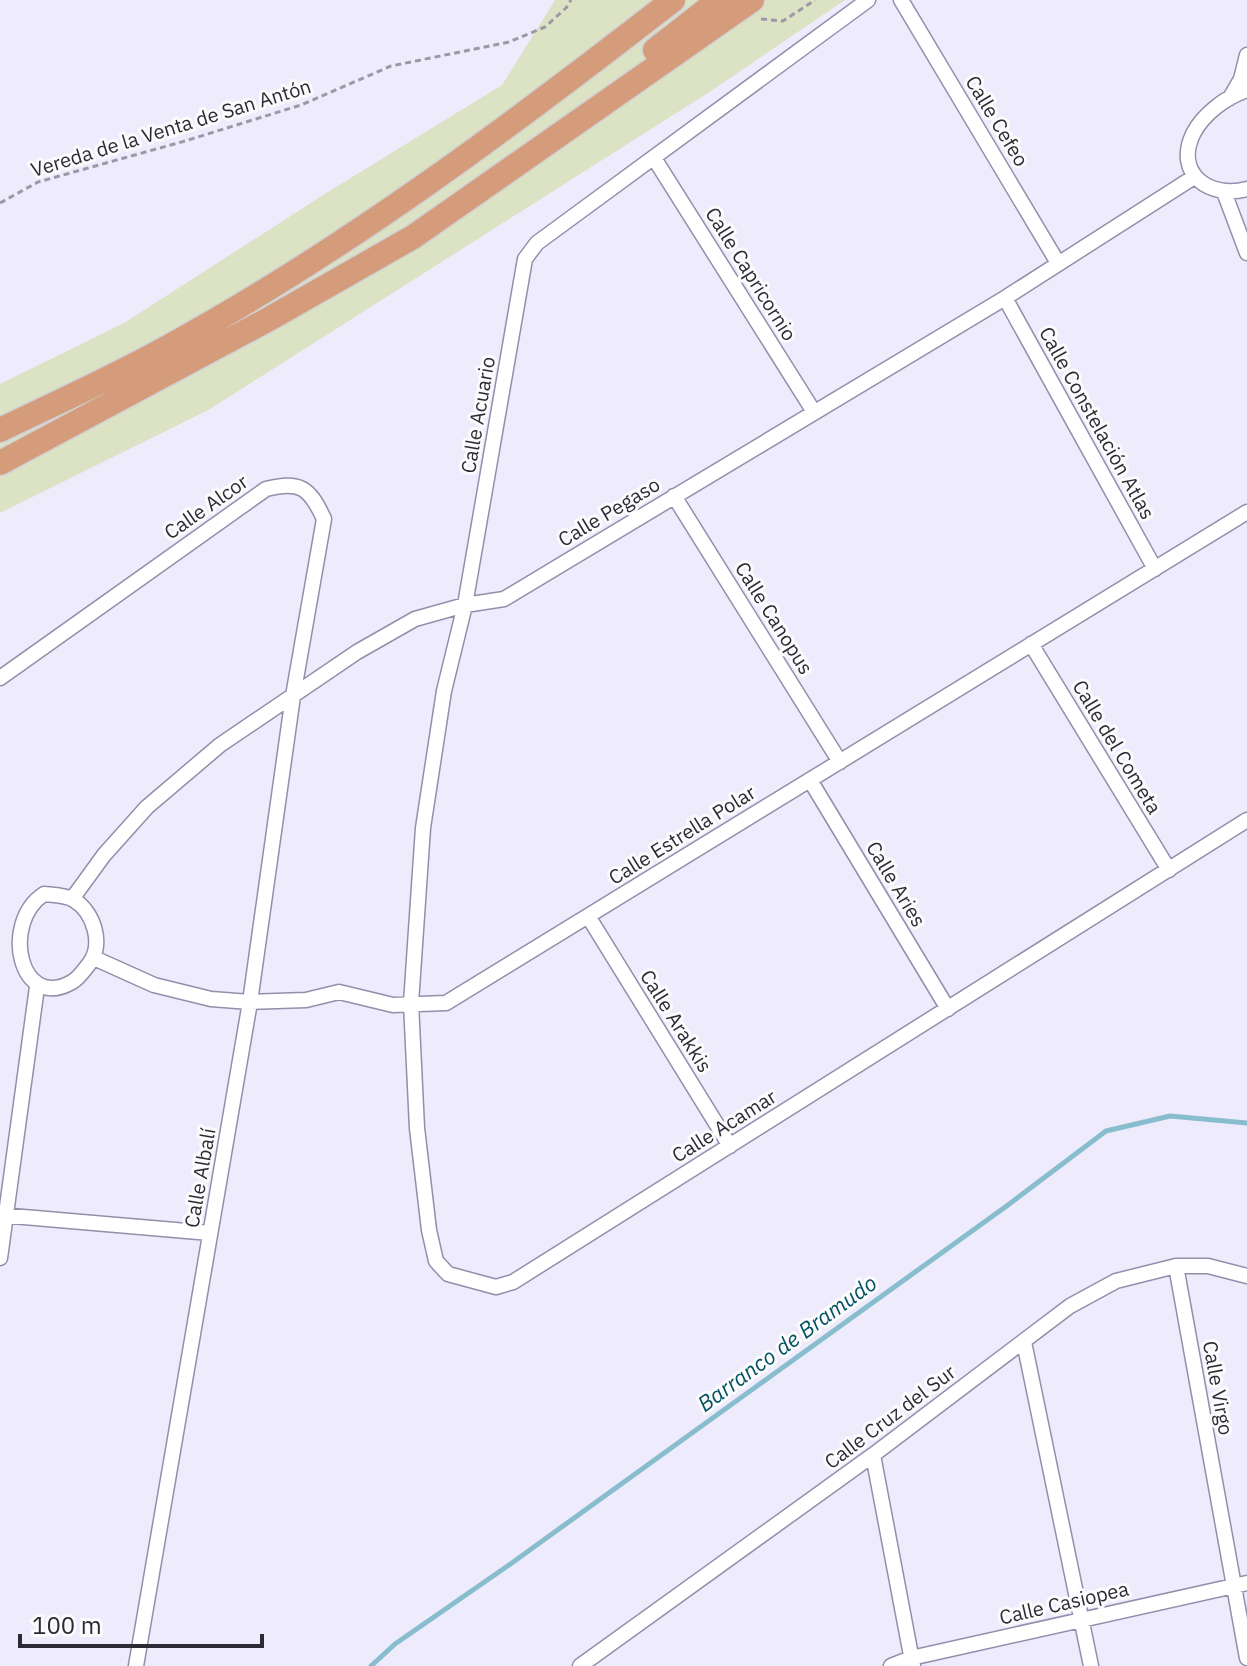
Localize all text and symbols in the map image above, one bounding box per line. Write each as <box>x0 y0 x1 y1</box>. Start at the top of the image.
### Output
street label: Calle Cefeo <box>960 70 1035 171</box>
street label: Vereda de la Venta de San Antón <box>27 72 314 183</box>
street label: Calle Capricornio <box>700 202 803 346</box>
street label: Calle Constelación Atlas <box>1033 322 1162 524</box>
street label: Calle Acuario <box>454 354 501 475</box>
street label: Calle Alcor <box>159 468 253 545</box>
street label: Calle Pegaso <box>553 471 665 553</box>
street label: Calle Canopus <box>729 556 820 679</box>
street label: Calle del Cometa <box>1067 675 1168 819</box>
street label: Calle Estrella Polar <box>603 778 760 891</box>
street label: Calle Aries <box>860 836 933 932</box>
street label: Calle Arakkis <box>634 964 719 1077</box>
street label: Calle Acamar <box>666 1083 781 1168</box>
street label: Calle Albalí <box>177 1126 222 1230</box>
water label: Barranco de Bramudo <box>691 1268 882 1418</box>
street label: Calle Virgo <box>1197 1339 1240 1437</box>
street label: Calle Cruz del Sur <box>819 1358 961 1475</box>
street label: Calle Casiopea <box>997 1574 1131 1631</box>
scale bar <box>20 1598 262 1648</box>
text: 100 m <box>32 1609 102 1641</box>

